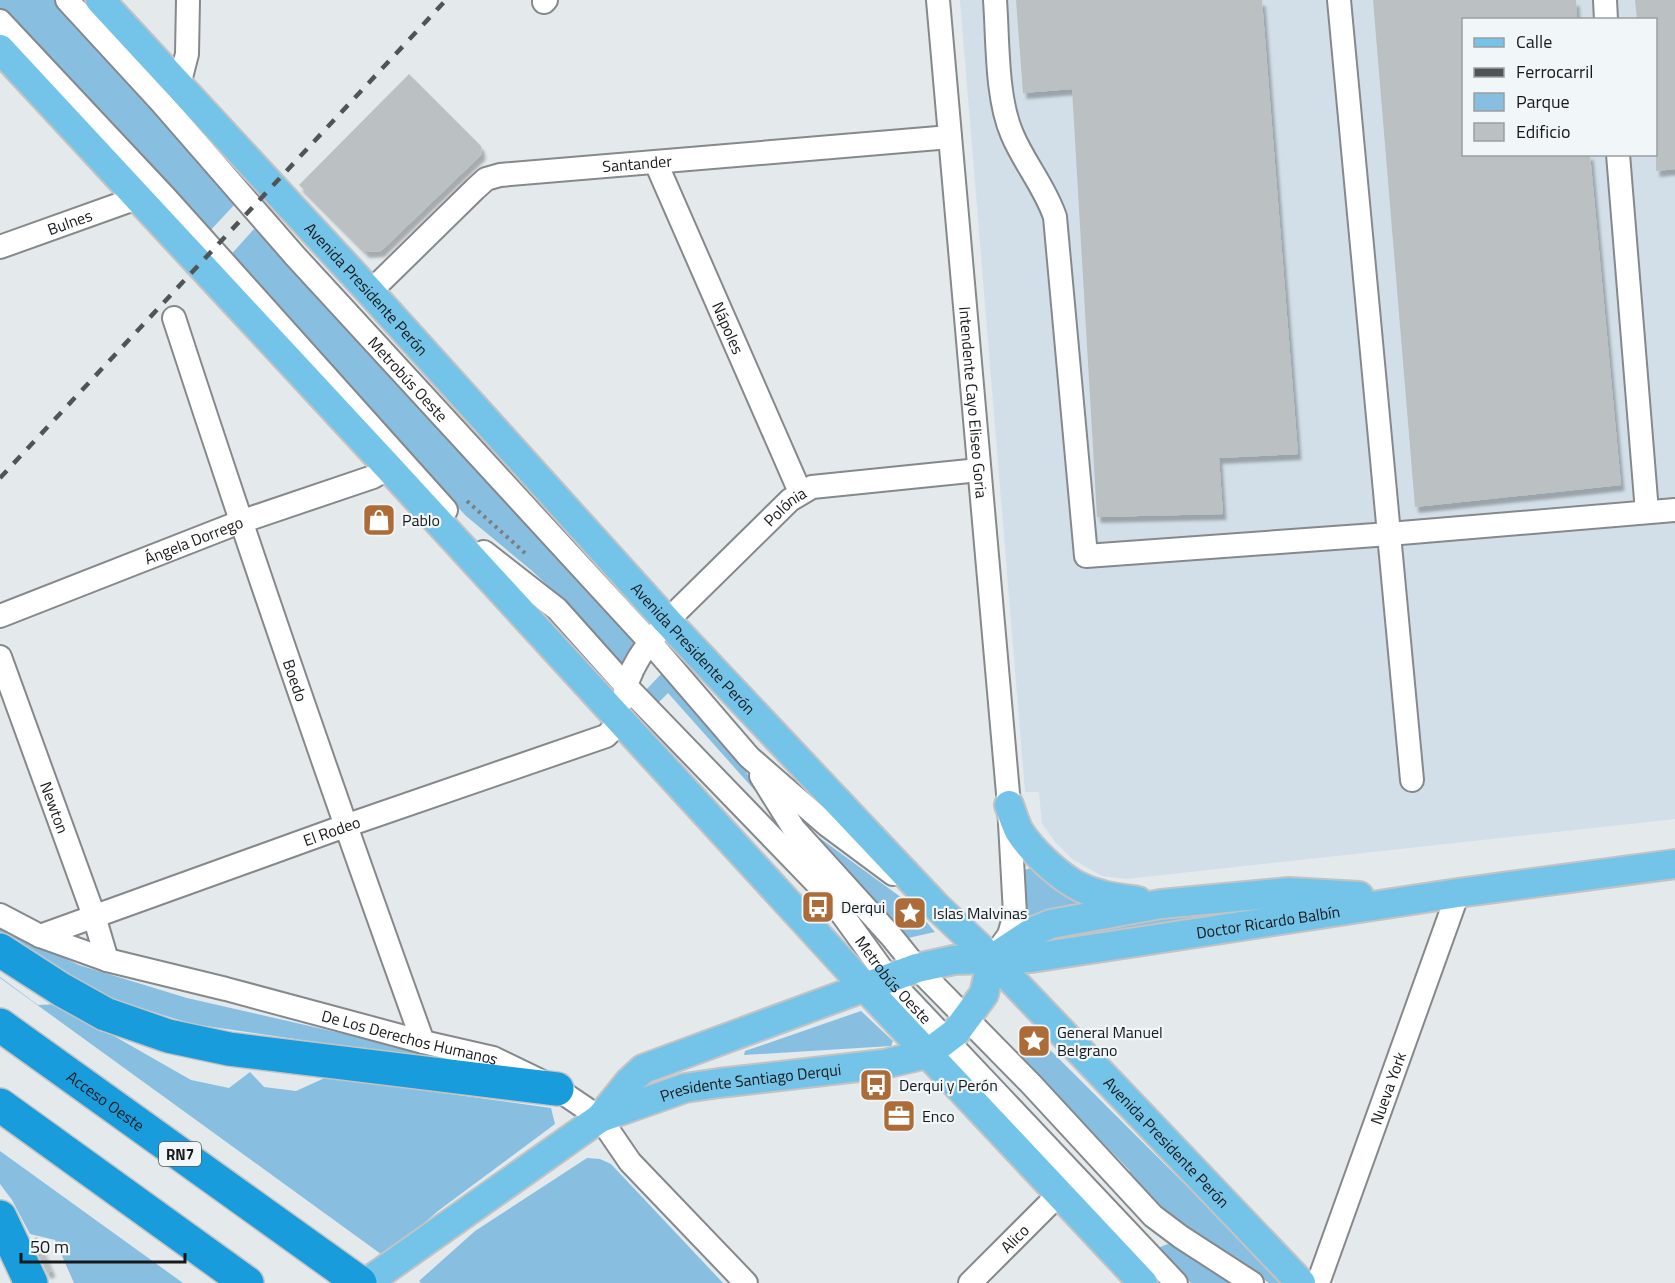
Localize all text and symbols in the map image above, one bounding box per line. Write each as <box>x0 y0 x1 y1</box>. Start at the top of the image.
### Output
legend <box>1462 18 1657 156</box>
text: Calle <box>1516 28 1552 55</box>
text: Ferrocarril <box>1516 58 1593 85</box>
text: Parque <box>1516 88 1570 115</box>
text: Edificio <box>1516 118 1570 145</box>
street label: Santander <box>601 149 673 178</box>
street label: Bulnes <box>44 203 95 241</box>
street label: Avenida Presidente Perón <box>299 217 434 361</box>
street label: Nápoles <box>706 298 750 358</box>
street label: Intendente Cayo Eliseo Goria <box>953 306 994 499</box>
street label: Metrobús Oeste <box>363 331 454 427</box>
street label: Polónia <box>758 481 811 532</box>
shop icon: Pablo <box>361 502 397 538</box>
place label: Pablo <box>402 508 440 532</box>
street label: Ángela Dorrego <box>141 510 247 570</box>
street label: Avenida Presidente Perón <box>626 577 761 720</box>
street label: Boedo <box>277 656 314 705</box>
street label: Newton <box>34 778 75 837</box>
street label: El Rodeo <box>300 810 363 852</box>
bus stop icon: Derqui <box>800 889 836 925</box>
place label: Derqui <box>841 895 885 919</box>
place icon: Islas Malvinas <box>892 895 928 931</box>
street label: Doctor Ricardo Balbín <box>1194 899 1342 945</box>
place label: Islas Malvinas <box>933 901 1027 925</box>
street label: Metrobús Oeste <box>850 931 937 1029</box>
street label: De Los Derechos Humanos <box>319 1003 503 1071</box>
place label: General Manuel Belgrano <box>1057 1020 1163 1062</box>
place icon: General Manuel Belgrano <box>1016 1023 1052 1059</box>
street label: Nueva York <box>1364 1048 1412 1128</box>
street label: Presidente Santiago Derqui <box>656 1057 842 1108</box>
street label: Acceso Oeste <box>62 1065 149 1137</box>
bus stop icon: Derqui y Perón <box>858 1067 894 1103</box>
street label: Avenida Presidente Perón <box>1098 1071 1235 1213</box>
place label: Derqui y Perón <box>899 1073 998 1097</box>
office icon: Enco <box>881 1098 917 1134</box>
place label: Enco <box>922 1104 955 1128</box>
road number: RN7 <box>159 1142 201 1166</box>
street label: Alico <box>995 1219 1034 1258</box>
scale bar <box>21 1226 184 1264</box>
text: 50 m <box>30 1233 69 1260</box>

